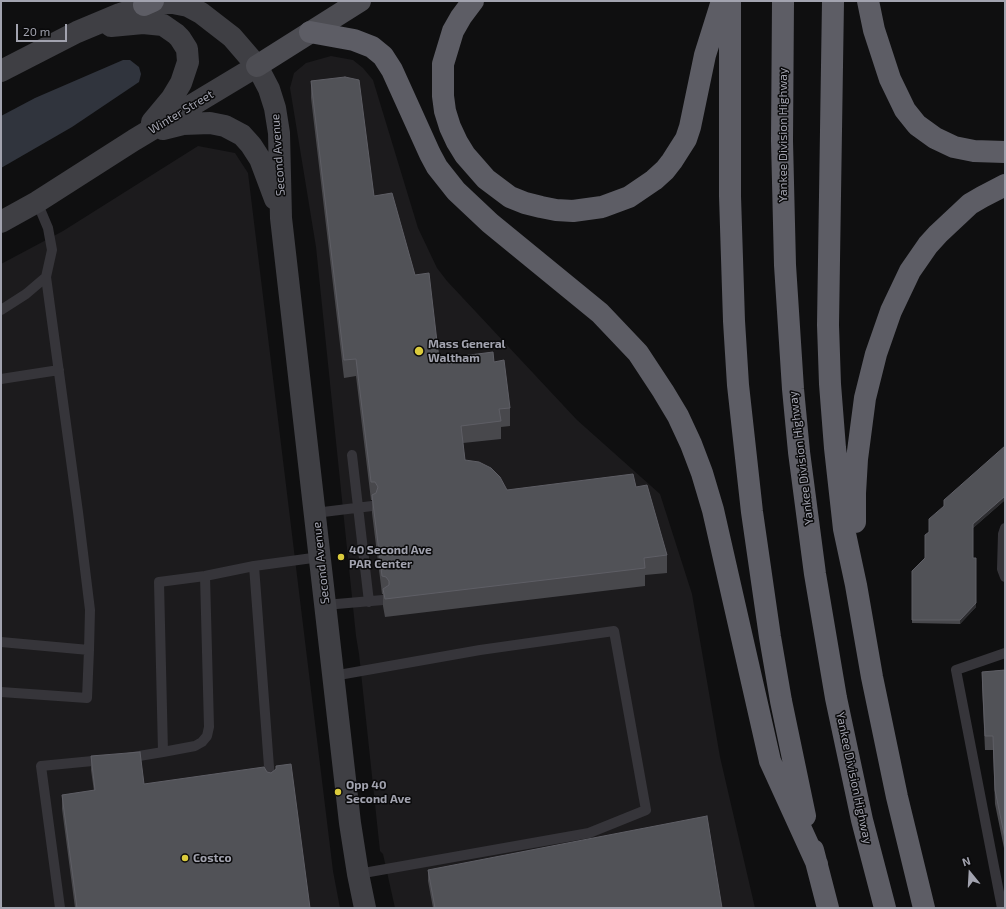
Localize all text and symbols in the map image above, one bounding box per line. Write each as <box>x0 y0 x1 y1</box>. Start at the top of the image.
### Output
scale bar <box>18 16 69 42</box>
text: 20 m <box>23 24 50 38</box>
street label: Yankee Division Highway <box>776 68 790 202</box>
street label: Winter Street <box>146 87 216 137</box>
street label: Second Avenue <box>268 113 288 197</box>
place label: Mass General Waltham <box>428 337 506 365</box>
marker: Mass General Waltham <box>413 345 425 357</box>
street label: Yankee Division Highway <box>786 390 816 526</box>
street label: Second Avenue <box>310 521 332 605</box>
place label: 40 Second Ave PAR Center <box>349 543 432 571</box>
marker: 40 Second Ave PAR Center <box>336 552 346 562</box>
street label: Yankee Division Highway <box>833 711 875 845</box>
place label: Opp 40 Second Ave <box>346 778 411 806</box>
marker: Opp 40 Second Ave <box>333 787 343 797</box>
place label: Costco <box>193 851 232 865</box>
marker: Costco <box>180 853 190 863</box>
north arrow <box>950 853 990 893</box>
text: N <box>960 854 972 869</box>

